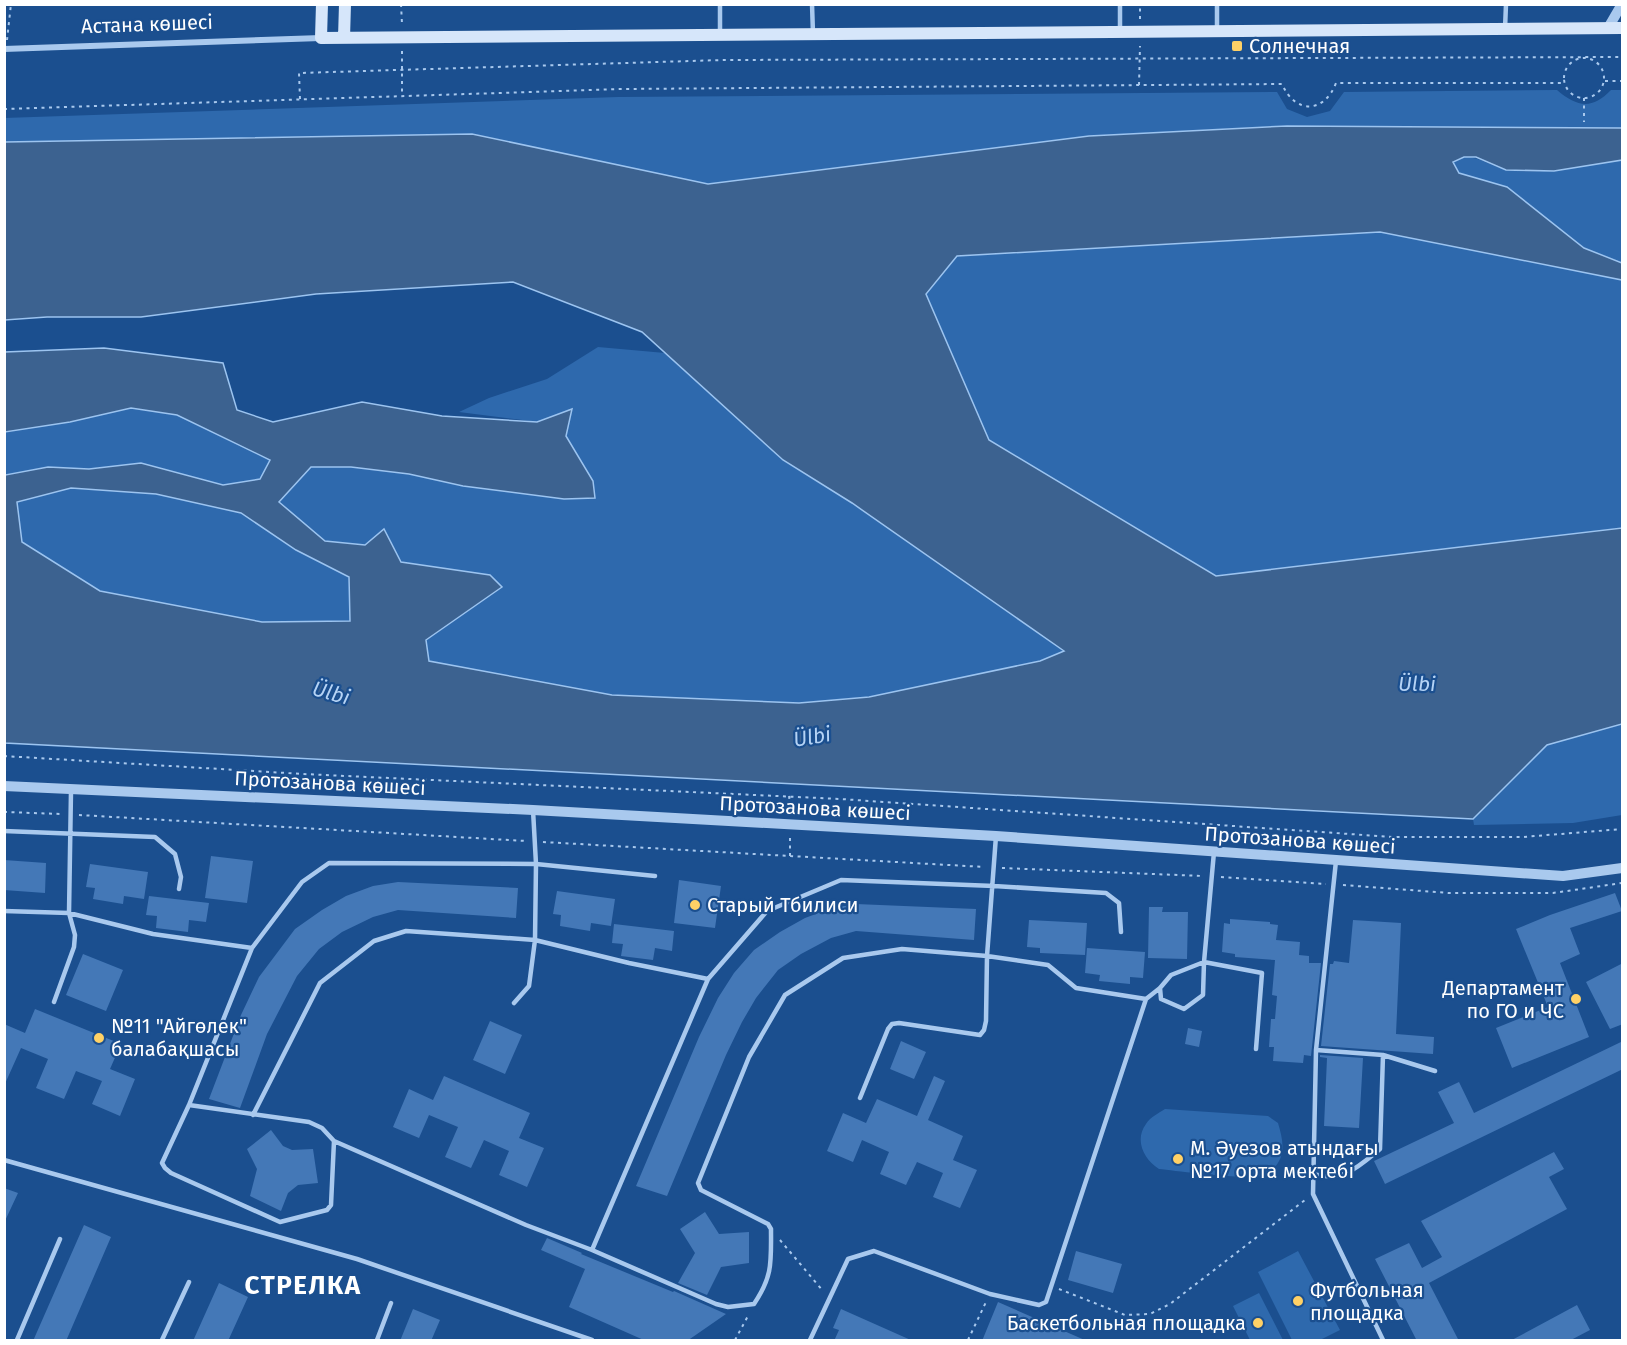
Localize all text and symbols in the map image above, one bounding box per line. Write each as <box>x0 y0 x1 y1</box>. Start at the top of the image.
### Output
street label: Астана көшесі <box>81 10 213 38</box>
place label: Солнечная <box>1249 34 1350 58</box>
marker: Солнечная <box>1230 39 1244 53</box>
water label: Ülbi <box>1398 671 1436 697</box>
water label: Ülbi <box>309 675 353 711</box>
water label: Ülbi <box>791 721 833 753</box>
street label: Протозанова көшесі <box>234 766 426 800</box>
street label: Протозанова көшесі <box>719 791 911 825</box>
street label: Протозанова көшесі <box>1204 821 1396 859</box>
place label: Старый Тбилиси <box>707 893 859 917</box>
marker: Старый Тбилиси <box>688 898 702 912</box>
place label: Департамент по ГО и ЧС <box>1442 976 1565 1023</box>
marker: Департамент по ГО и ЧС <box>1569 992 1583 1006</box>
place label: №11 "Айгөлек" балабақшасы <box>111 1014 247 1061</box>
marker: №11 "Айгөлек" балабақшасы <box>92 1031 106 1045</box>
place label: М. Әуезов атындағы №17 орта мектебі <box>1190 1136 1379 1183</box>
marker: М. Әуезов атындағы №17 орта мектебі <box>1171 1152 1185 1166</box>
district label: СТРЕЛКА <box>244 1270 362 1301</box>
place label: Футбольная площадка <box>1310 1278 1424 1325</box>
marker: Футбольная площадка <box>1291 1294 1305 1308</box>
place label: Баскетбольная площадка <box>1007 1311 1246 1335</box>
marker: Баскетбольная площадка <box>1251 1316 1265 1330</box>

